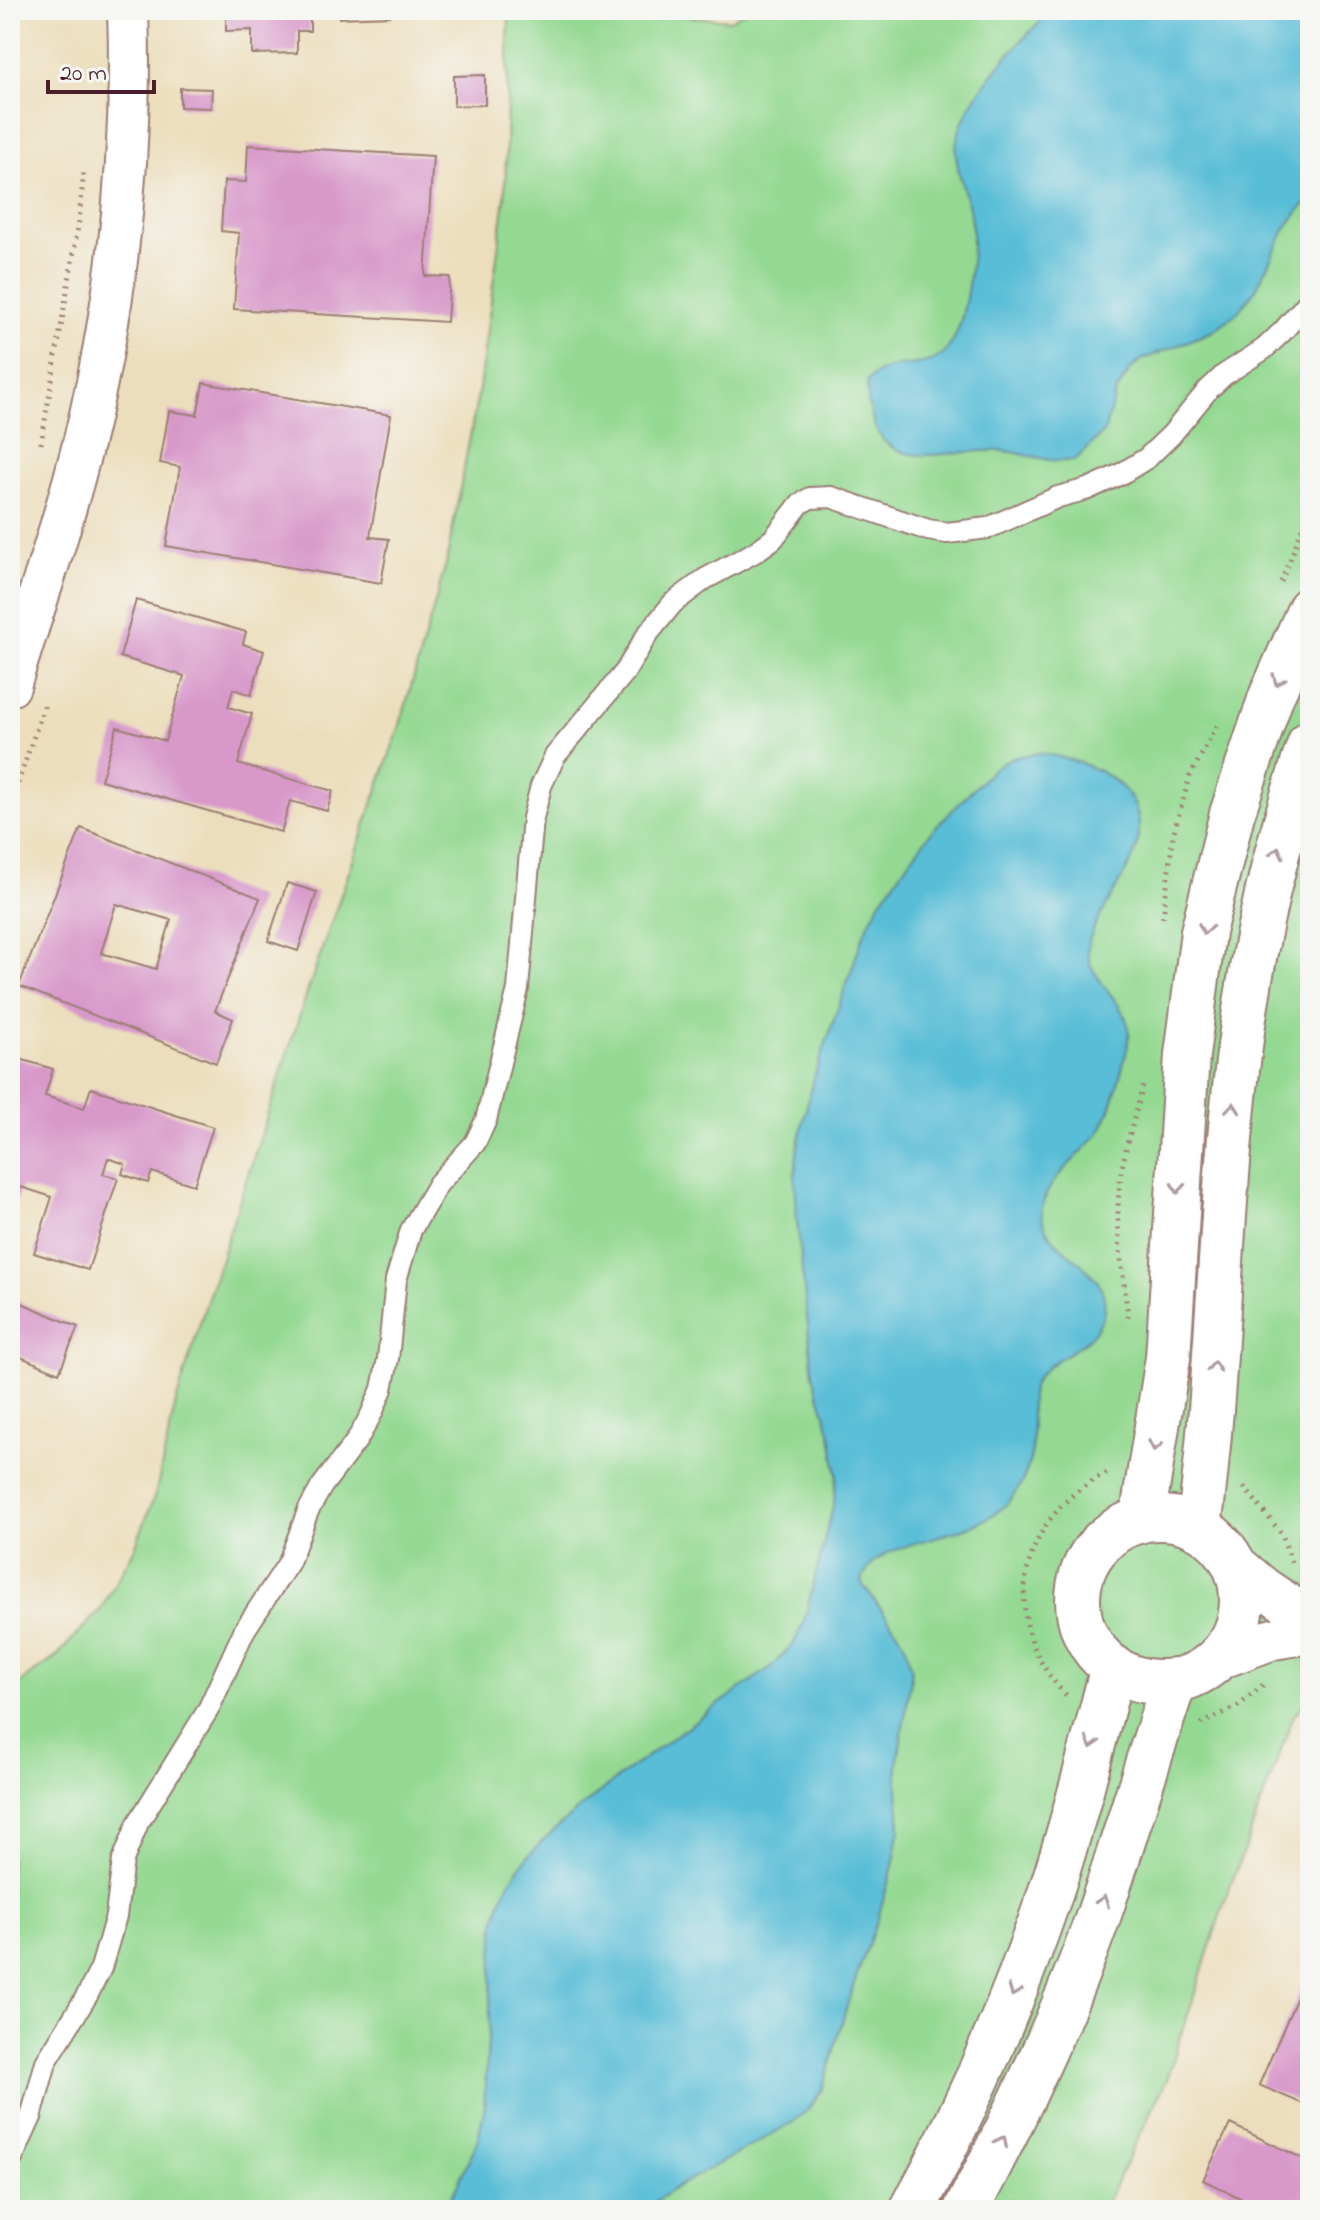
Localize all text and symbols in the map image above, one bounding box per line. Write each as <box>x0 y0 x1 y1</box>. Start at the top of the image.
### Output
scale bar <box>48 44 154 94</box>
text: 20 m <box>60 57 107 92</box>
one-way arrow <box>1271 672 1287 686</box>
one-way arrow <box>1268 845 1285 859</box>
one-way arrow <box>1197 922 1214 936</box>
one-way arrow <box>1225 1101 1242 1114</box>
one-way arrow <box>1170 1182 1187 1195</box>
one-way arrow <box>1206 1360 1223 1373</box>
one-way arrow <box>1147 1439 1164 1453</box>
one-way arrow <box>1085 1735 1102 1749</box>
one-way arrow <box>1093 1895 1109 1909</box>
one-way arrow <box>1008 1983 1024 1997</box>
one-way arrow <box>992 2134 1008 2149</box>

